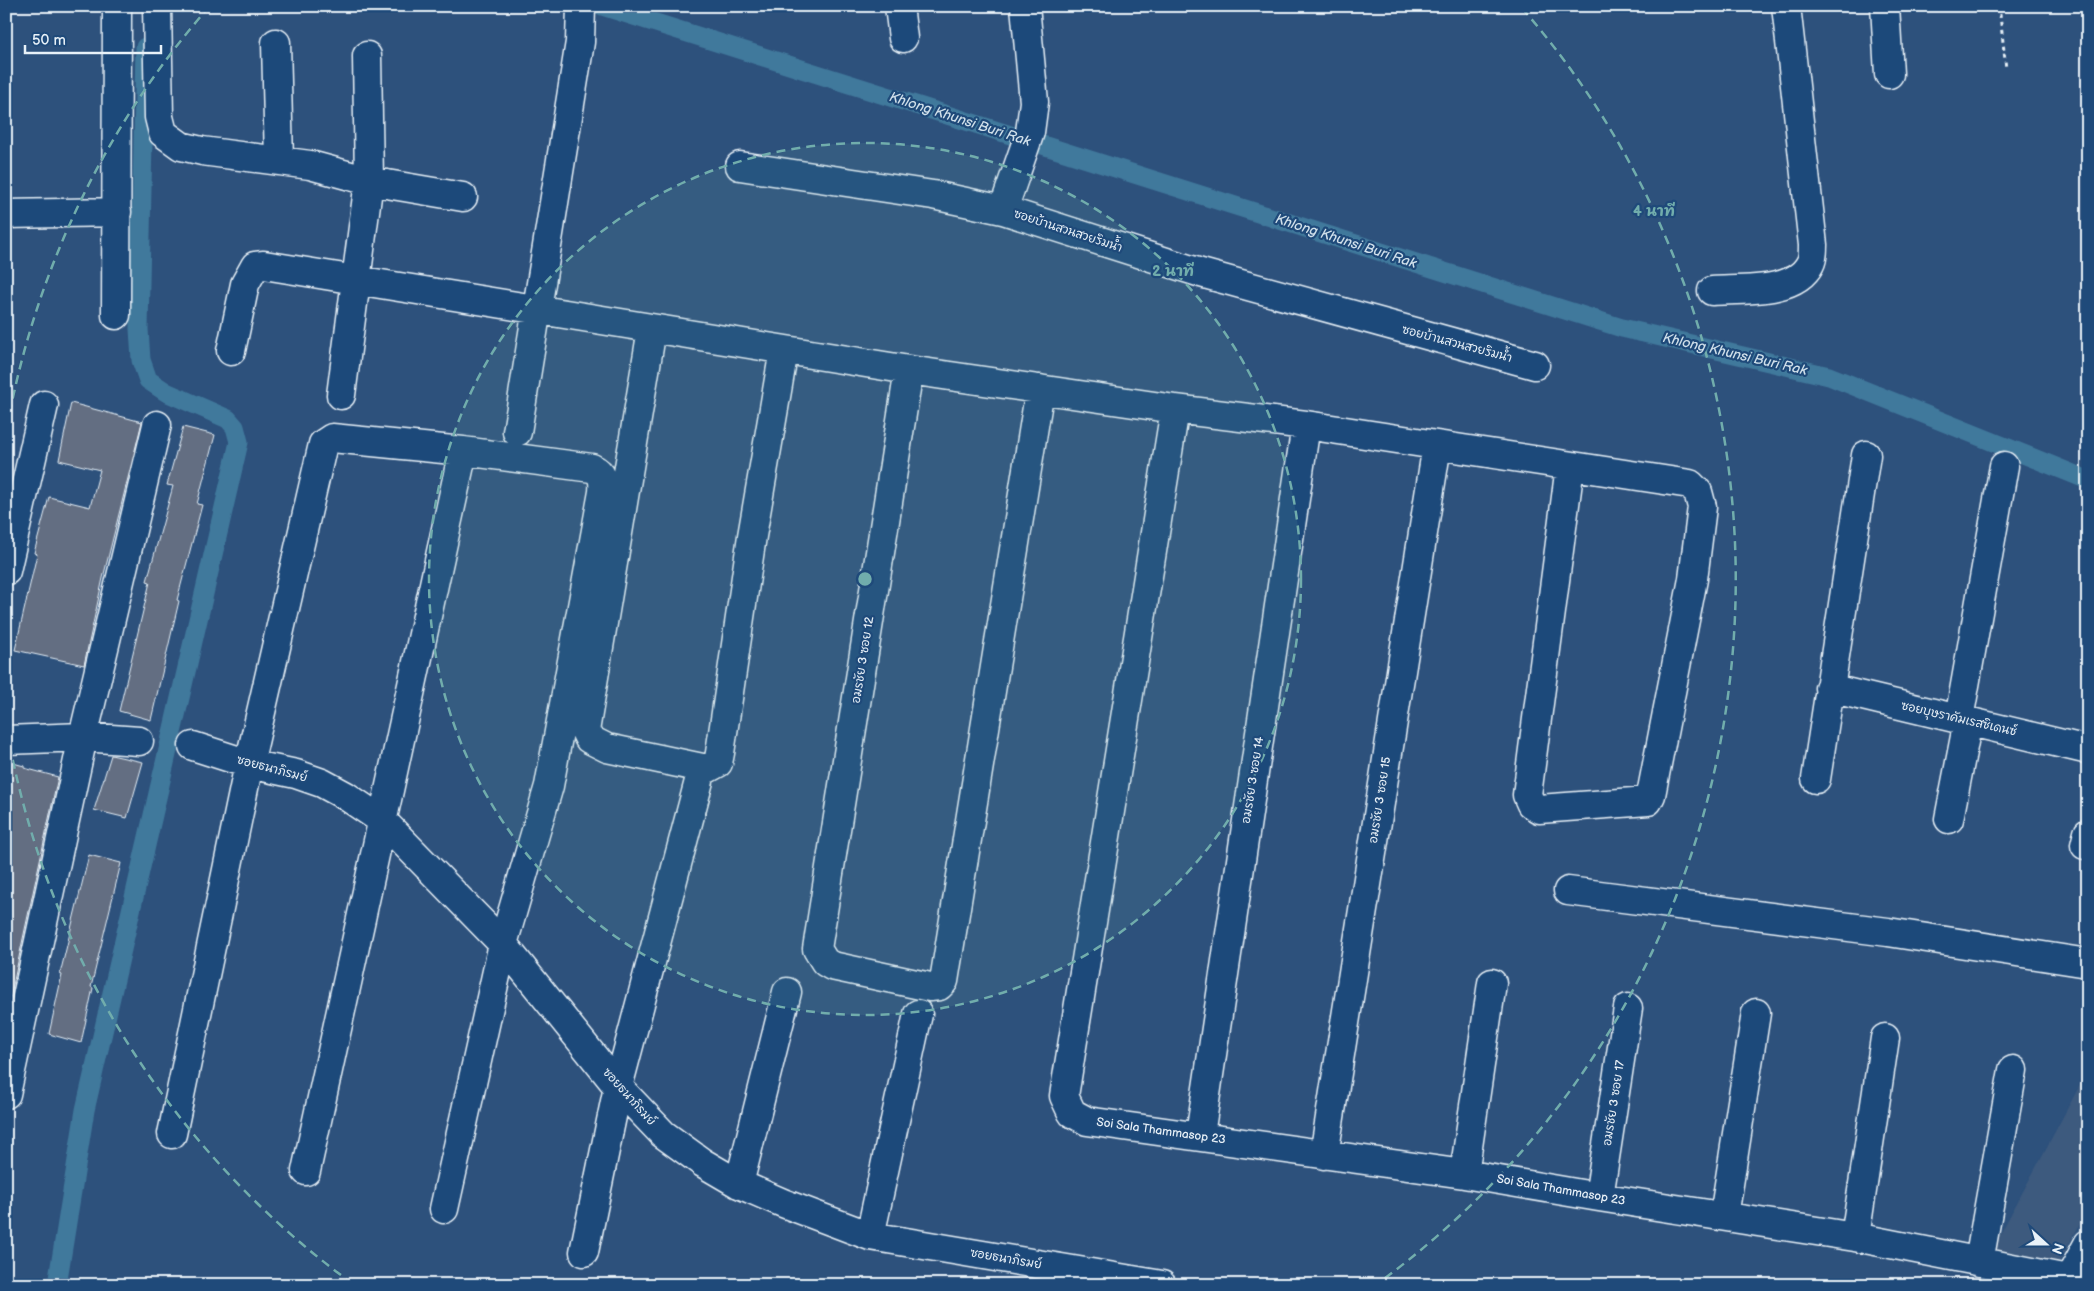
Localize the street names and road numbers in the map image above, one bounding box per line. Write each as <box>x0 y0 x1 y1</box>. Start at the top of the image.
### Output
street label: ซอยบ้านสวนสวยริมน้ำ <box>1012 203 1125 256</box>
street label: ซอยบ้านสวนสวยริมน้ำ <box>1400 318 1515 366</box>
street label: อมรชัย 3 ซอย 12 <box>849 616 877 704</box>
street label: ซอยบุษราคัมเรสซิเดนซ์ <box>1899 697 2019 741</box>
street label: อมรชัย 3 ซอย 14 <box>1239 735 1267 825</box>
street label: ซอยธนาภิรมย์ <box>235 751 309 786</box>
street label: อมรชัย 3 ซอย 15 <box>1366 756 1394 844</box>
street label: อมรชัย 3 ซอย 17 <box>1600 1059 1628 1147</box>
street label: ซอยธนาภิรมย์ <box>599 1064 660 1129</box>
street label: Soi Sala Thammasop 23 <box>1095 1115 1227 1147</box>
street label: Soi Sala Thammasop 23 <box>1496 1171 1626 1209</box>
street label: ซอยธนาภิรมย์ <box>969 1244 1043 1273</box>

